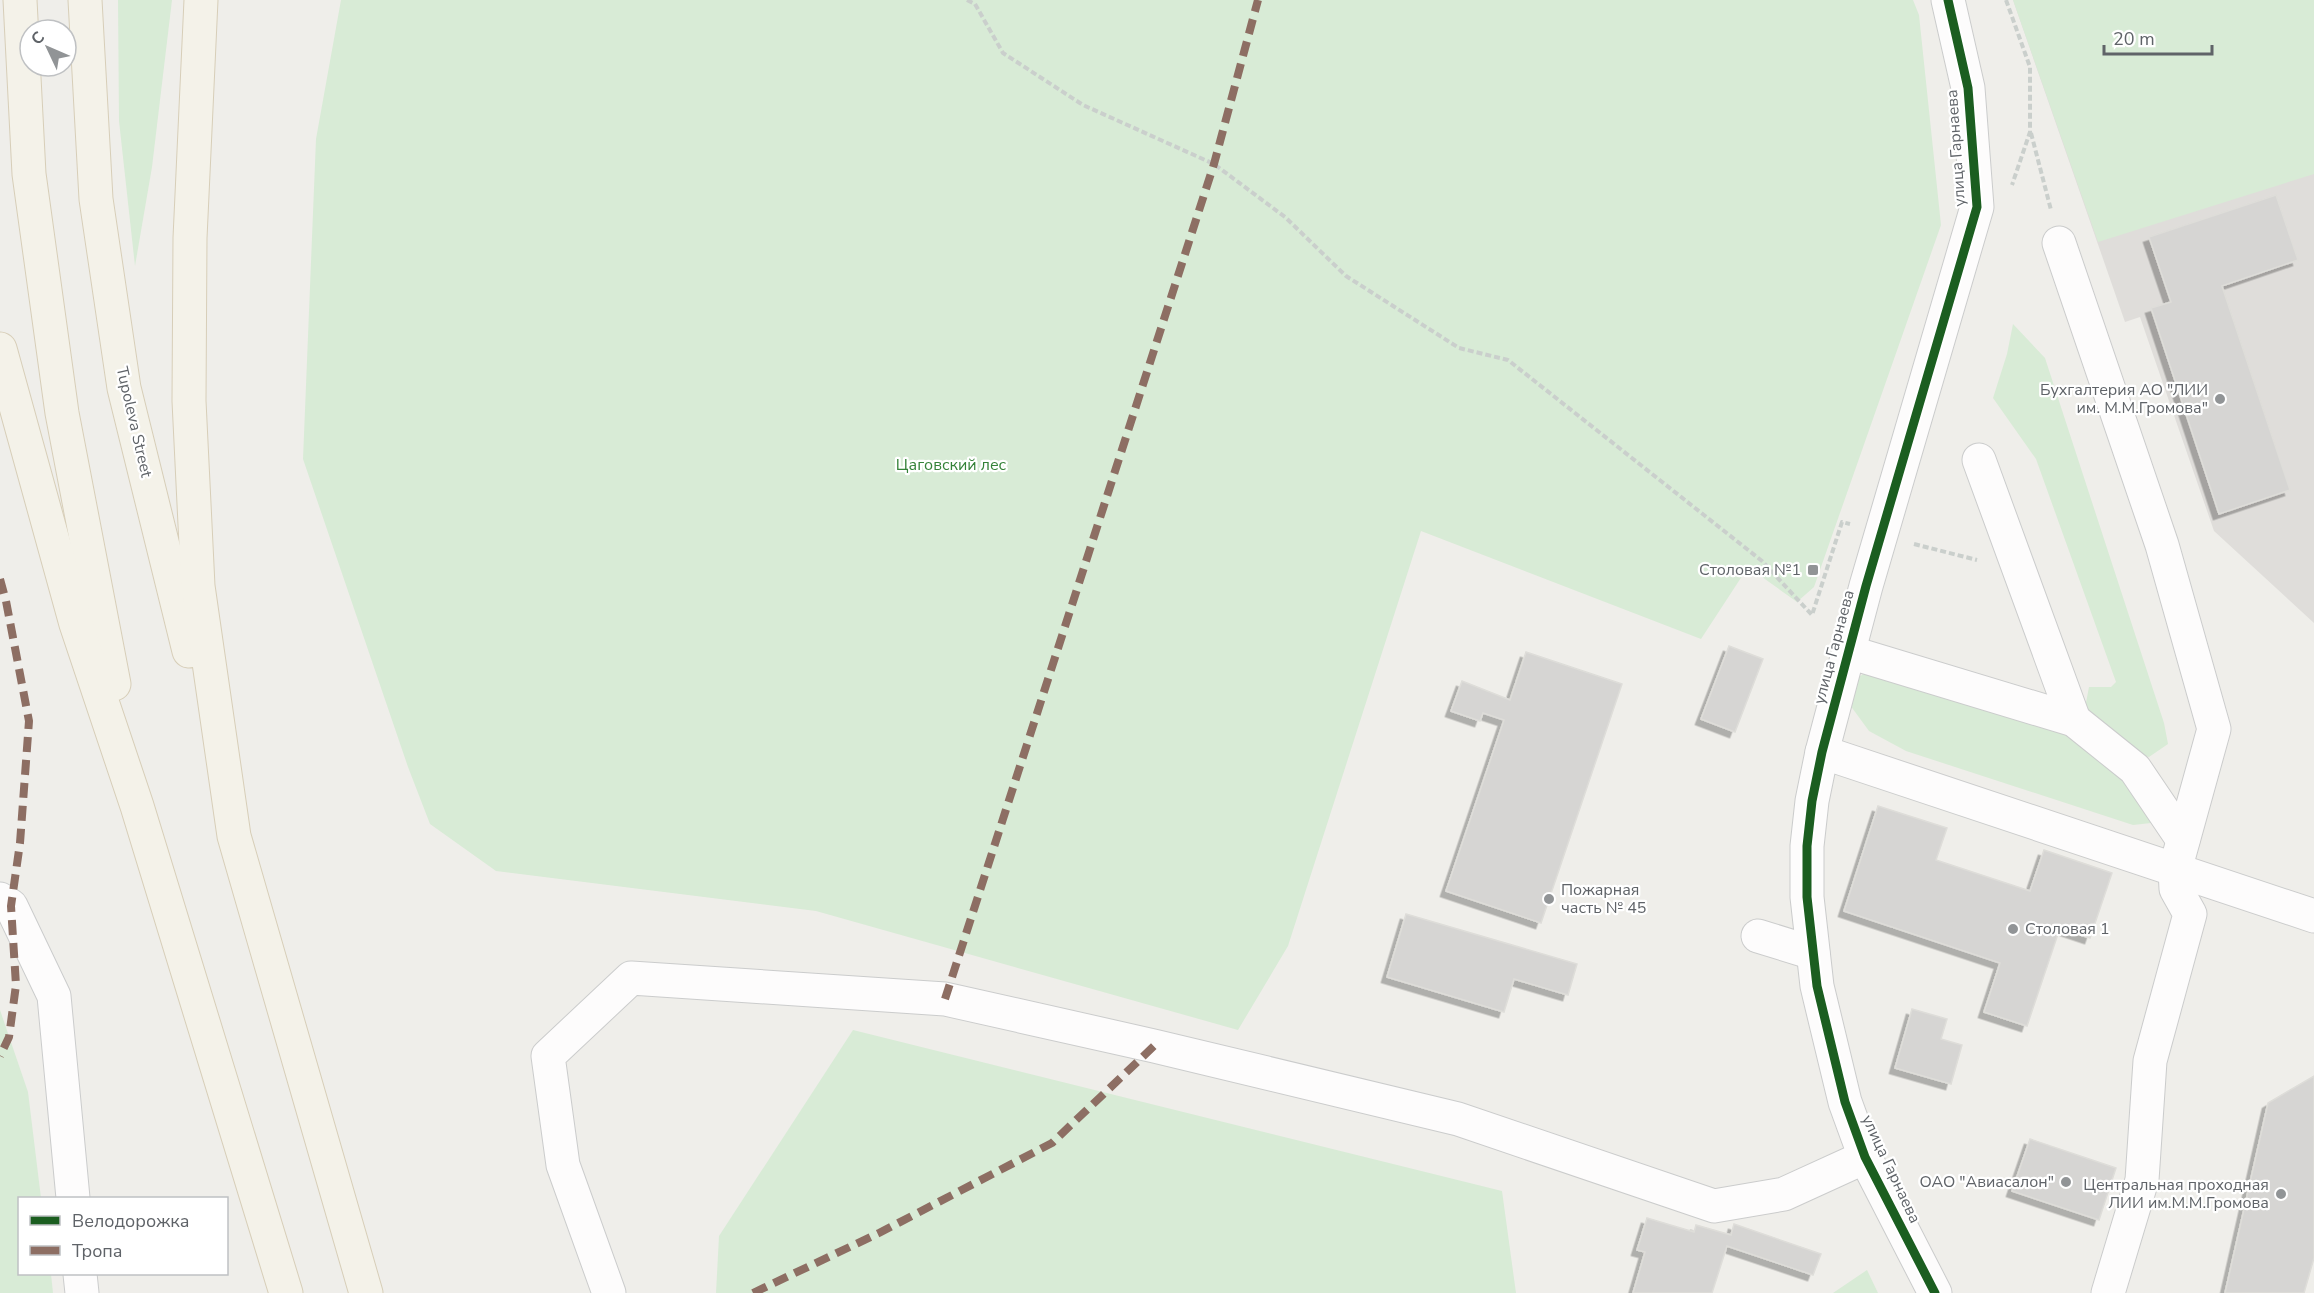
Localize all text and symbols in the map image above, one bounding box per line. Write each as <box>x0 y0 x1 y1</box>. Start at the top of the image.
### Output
north arrow <box>18 18 78 78</box>
scale bar <box>2104 18 2212 56</box>
text: С <box>26 27 50 50</box>
text: 20 m <box>2113 27 2155 51</box>
street label: улица Гарнаева <box>1941 89 1971 207</box>
street label: Tupoleva Street <box>111 364 158 480</box>
place label: Бухгалтерия АО "ЛИИ им. М.М.Громова" <box>2040 379 2208 419</box>
marker: Бухгалтерия АО "ЛИИ им. М.М.Громова" <box>2213 392 2227 406</box>
park label: Цаговский лес <box>896 454 1007 476</box>
place label: Столовая №1 <box>1699 559 1801 581</box>
marker: Столовая №1 <box>1806 563 1820 577</box>
street label: улица Гарнаева <box>1808 587 1860 707</box>
place label: Пожарная часть № 45 <box>1561 879 1646 919</box>
marker: Пожарная часть № 45 <box>1542 892 1556 906</box>
place label: Столовая 1 <box>2025 918 2110 940</box>
marker: Столовая 1 <box>2006 922 2020 936</box>
street label: улица Гарнаева <box>1856 1111 1926 1227</box>
place label: ОАО "Авиасалон" <box>1920 1171 2054 1193</box>
place label: Центральная проходная ЛИИ им.М.М.Громова <box>2083 1174 2269 1214</box>
marker: ОАО "Авиасалон" <box>2059 1175 2073 1189</box>
marker: Центральная проходная ЛИИ им.М.М.Громова <box>2274 1187 2288 1201</box>
legend <box>18 1197 228 1275</box>
text: Велодорожка <box>72 1209 189 1233</box>
text: Тропа <box>72 1239 123 1263</box>

